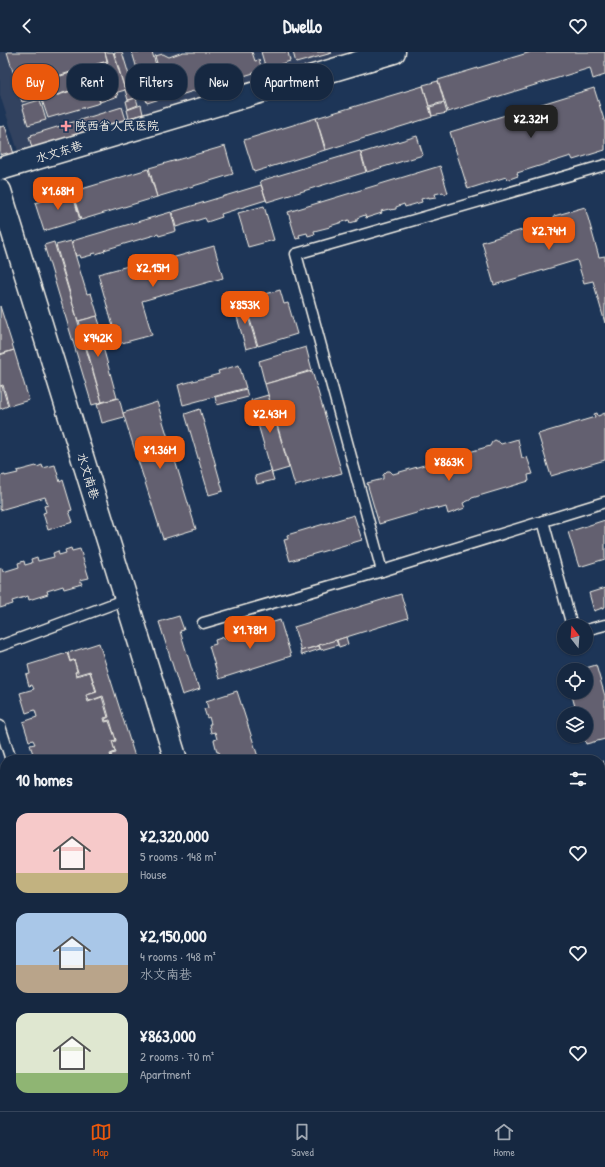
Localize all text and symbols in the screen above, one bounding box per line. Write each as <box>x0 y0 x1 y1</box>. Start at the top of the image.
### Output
text: Dwello <box>283 14 322 39</box>
icon: back <box>16 15 38 37</box>
icon: heart <box>567 15 589 37</box>
chip: Buy <box>12 64 59 100</box>
chip: Rent <box>67 64 118 100</box>
chip: Filters <box>126 64 187 100</box>
chip: New <box>195 64 243 100</box>
chip: Apartment <box>251 64 333 100</box>
pin: ¥2.32M <box>498 105 564 139</box>
text: ¥2.32M <box>514 109 548 127</box>
place label: 陕西省人民医院 <box>75 117 159 134</box>
marker: 陕西省人民医院 <box>60 120 72 132</box>
street label: 水文东巷 <box>33 136 84 167</box>
pin: ¥1.68M <box>25 177 91 211</box>
text: ¥1.68M <box>42 181 74 199</box>
pin: ¥2.74M <box>516 217 582 251</box>
text: ¥2.74M <box>532 221 566 239</box>
pin: ¥2.15M <box>120 254 186 288</box>
text: ¥2.15M <box>137 258 169 276</box>
pin: ¥853K <box>217 291 273 325</box>
text: ¥853K <box>230 295 260 313</box>
pin: ¥942K <box>70 324 126 358</box>
text: ¥942K <box>84 328 112 346</box>
pin: ¥2.43M <box>237 400 303 434</box>
text: ¥2.43M <box>253 404 287 422</box>
pin: ¥1.36M <box>127 436 193 470</box>
text: ¥1.36M <box>144 440 176 458</box>
pin: ¥863K <box>421 448 477 482</box>
street label: 水文南巷 <box>73 450 104 501</box>
text: ¥863K <box>434 452 464 470</box>
pin: ¥1.78M <box>217 616 283 650</box>
north arrow <box>557 619 593 655</box>
map controls <box>557 619 593 743</box>
text: ¥1.78M <box>233 620 267 638</box>
button: locate <box>557 663 593 699</box>
button: layers <box>557 707 593 743</box>
text: 10 homes <box>16 768 73 791</box>
icon: filters <box>567 768 589 790</box>
text: ¥2,320,000 <box>140 824 209 847</box>
icon: home <box>48 829 96 877</box>
icon: heart <box>567 842 589 864</box>
text: 5 rooms · 148 m² <box>140 847 216 865</box>
text: House <box>140 865 167 883</box>
text: ¥2,150,000 <box>140 924 207 947</box>
icon: home <box>48 929 96 977</box>
icon: heart <box>567 942 589 964</box>
text: 4 rooms · 148 m² <box>140 947 216 965</box>
text: 水文南巷 <box>140 965 192 983</box>
text: ¥863,000 <box>140 1024 196 1047</box>
icon: home <box>48 1029 96 1077</box>
icon: heart <box>567 1042 589 1064</box>
text: 2 rooms · 70 m² <box>140 1047 214 1065</box>
text: Apartment <box>140 1065 191 1083</box>
tab: Map <box>90 1121 112 1159</box>
tab: Saved <box>291 1121 314 1159</box>
tab: Home <box>493 1121 515 1159</box>

